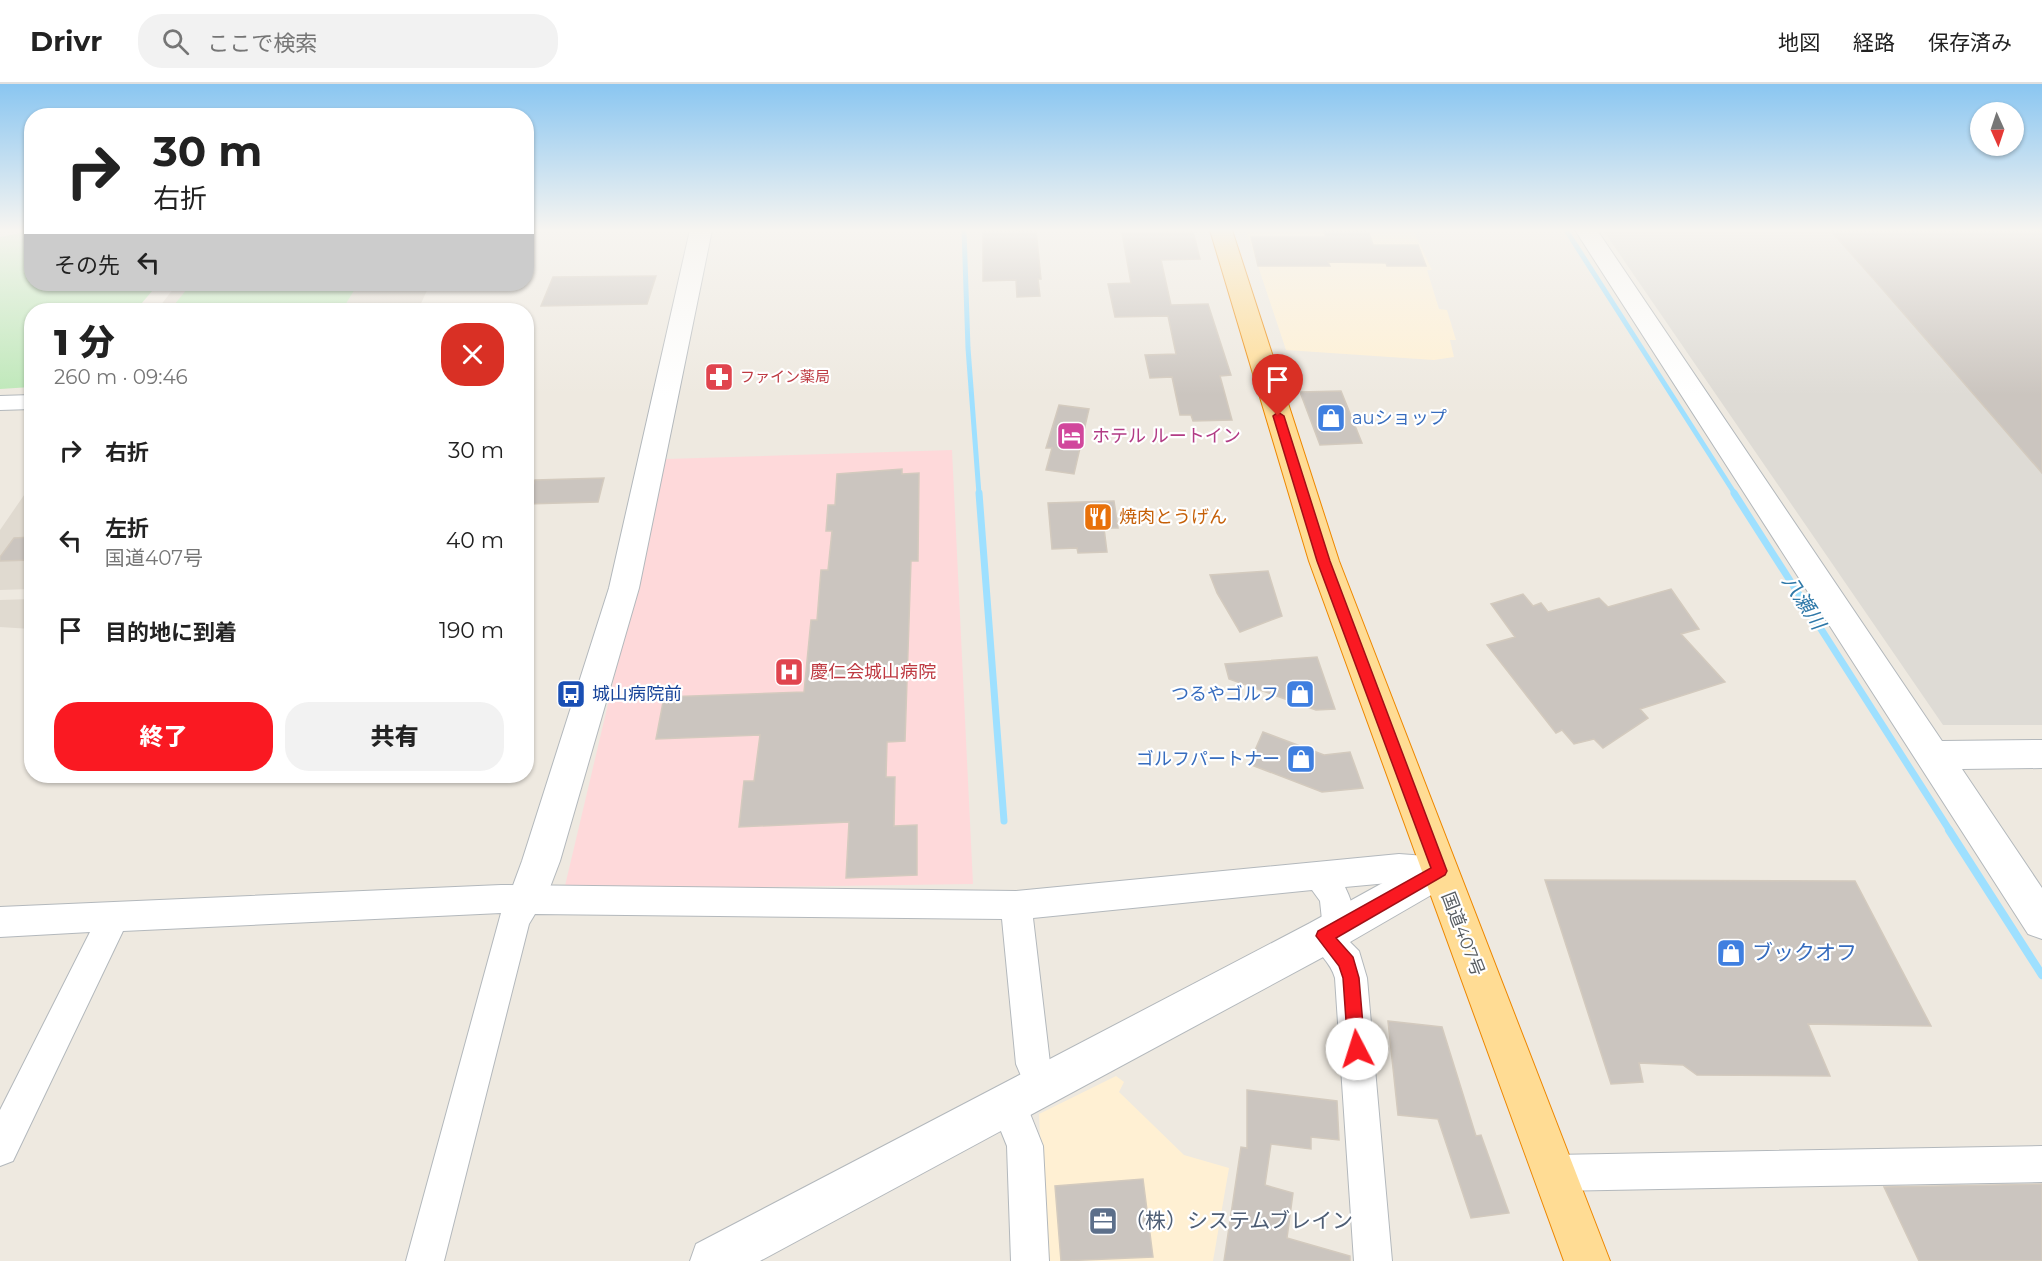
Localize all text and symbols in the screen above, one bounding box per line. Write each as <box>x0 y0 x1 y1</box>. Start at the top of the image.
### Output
search box <box>138 14 558 68</box>
text: Drivr <box>30 24 102 58</box>
icon: search <box>159 25 192 58</box>
text: ここで検索 <box>207 30 317 57</box>
text: 地図 <box>1778 30 1820 55</box>
text: 経路 <box>1853 30 1895 55</box>
text: 保存済み <box>1928 30 2012 55</box>
north arrow <box>1970 102 2024 156</box>
map controls <box>1970 102 2024 156</box>
text: 30 m <box>153 125 262 177</box>
icon: right <box>54 132 132 210</box>
text: 右折 <box>153 182 207 215</box>
icon: left <box>132 246 165 279</box>
text: その先 <box>54 252 120 279</box>
text: 1 分 <box>54 320 115 364</box>
button: close <box>441 323 504 386</box>
pin <box>1252 354 1303 416</box>
pharmacy icon: ファイン薬局 <box>703 361 735 393</box>
icon: arrive <box>1261 363 1294 396</box>
text: 260 m · 09:46 <box>54 365 188 389</box>
place label: ファイン薬局 <box>740 367 830 386</box>
shop icon: auショップ <box>1315 402 1347 434</box>
place label: auショップ <box>1352 407 1447 429</box>
hotel icon: ホテル ルートイン <box>1055 420 1087 452</box>
place label: ホテル ルートイン <box>1092 425 1241 447</box>
icon: right <box>54 434 87 467</box>
text: 30 m <box>448 437 504 464</box>
text: 右折 <box>105 439 149 466</box>
restaurant icon: 焼肉とうげん <box>1082 501 1114 533</box>
place label: 焼肉とうげん <box>1119 506 1227 528</box>
text: 左折 <box>105 515 149 542</box>
icon: left <box>54 524 87 557</box>
text: 40 m <box>446 527 504 554</box>
text: 国道407号 <box>105 546 203 570</box>
water label: 八瀬川 <box>1778 570 1831 635</box>
icon: arrive <box>54 614 87 647</box>
text: 190 m <box>439 617 504 644</box>
text: 目的地に到着 <box>105 619 237 646</box>
hospital icon: 慶仁会城山病院 <box>773 656 805 688</box>
place label: 慶仁会城山病院 <box>810 661 936 683</box>
bus stop icon: 城山病院前 <box>555 678 587 710</box>
shop icon: つるやゴルフ <box>1284 678 1316 710</box>
place label: 城山病院前 <box>592 683 682 705</box>
place label: つるやゴルフ <box>1171 683 1279 705</box>
button: 終了 <box>54 702 273 771</box>
button: 共有 <box>285 702 504 771</box>
shop icon: ゴルフパートナー <box>1285 743 1317 775</box>
place label: ゴルフパートナー <box>1136 748 1280 770</box>
street label: 国道407号 <box>1437 889 1489 979</box>
shop icon: ブックオフ <box>1715 937 1747 969</box>
place label: ブックオフ <box>1752 940 1857 965</box>
position arrow <box>1325 1017 1389 1081</box>
office icon: （株）システムブレイン <box>1087 1205 1119 1237</box>
place label: （株）システムブレイン <box>1124 1208 1353 1233</box>

